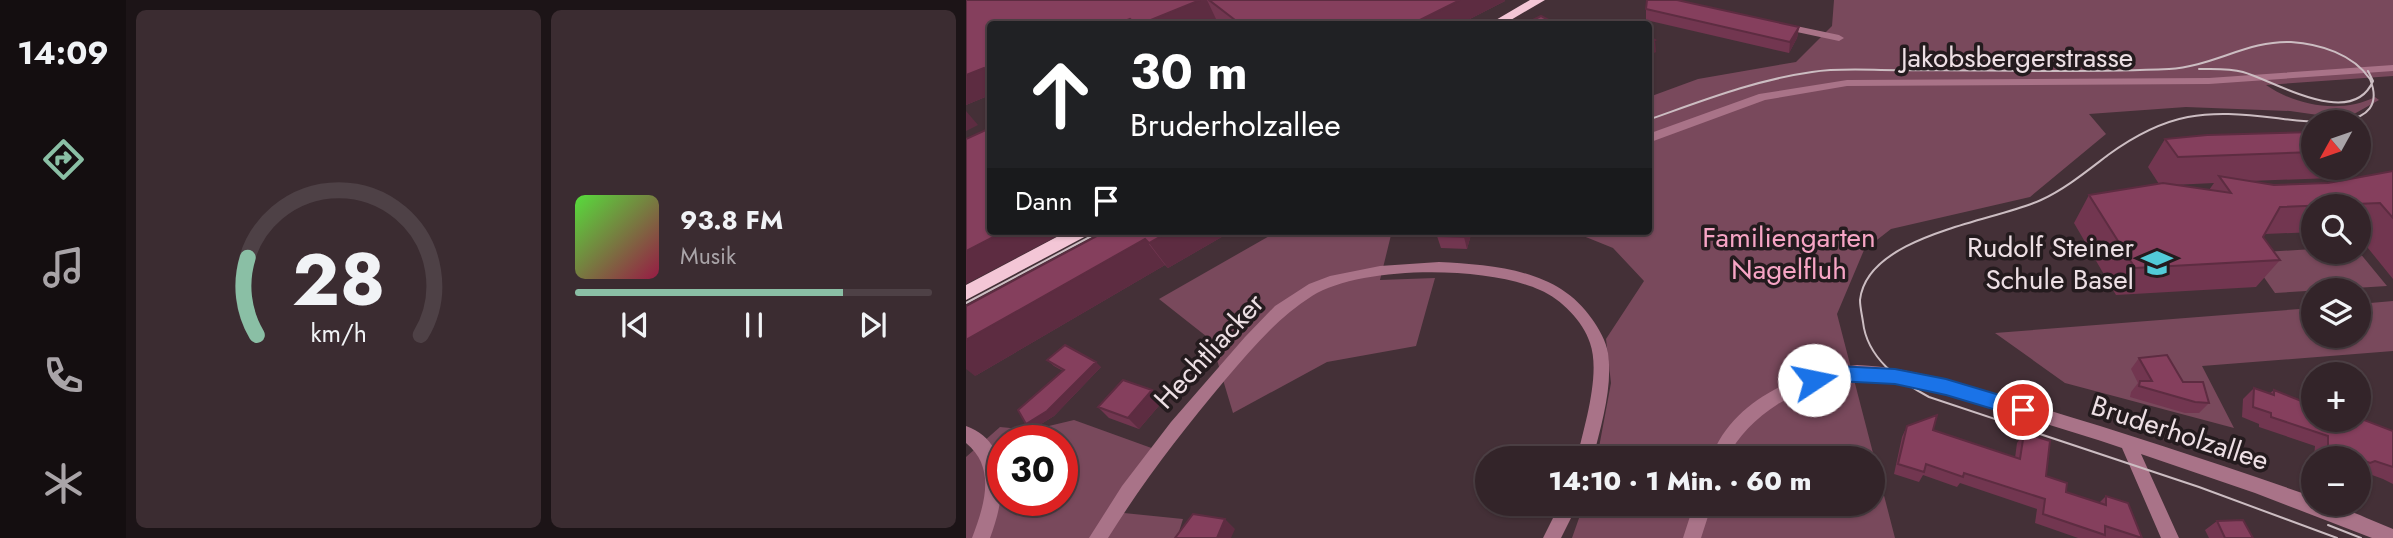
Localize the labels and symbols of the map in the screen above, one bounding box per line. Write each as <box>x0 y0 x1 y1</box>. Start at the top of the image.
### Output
street label: Jakobsbergerstrasse <box>1897 37 2133 78</box>
north arrow <box>2301 110 2371 180</box>
park label: Familiengarten Nagelfluh <box>1702 217 1876 290</box>
place label: Rudolf Steiner Schule Basel <box>1967 227 2134 300</box>
school or university icon: Rudolf Steiner Schule Basel <box>2140 246 2174 280</box>
street label: Hechtliacker <box>1144 283 1274 418</box>
position arrow <box>1777 343 1851 417</box>
pin <box>1993 380 2053 440</box>
street label: Bruderholzallee <box>2086 385 2274 481</box>
speed limit sign: 30 <box>987 425 1078 516</box>

